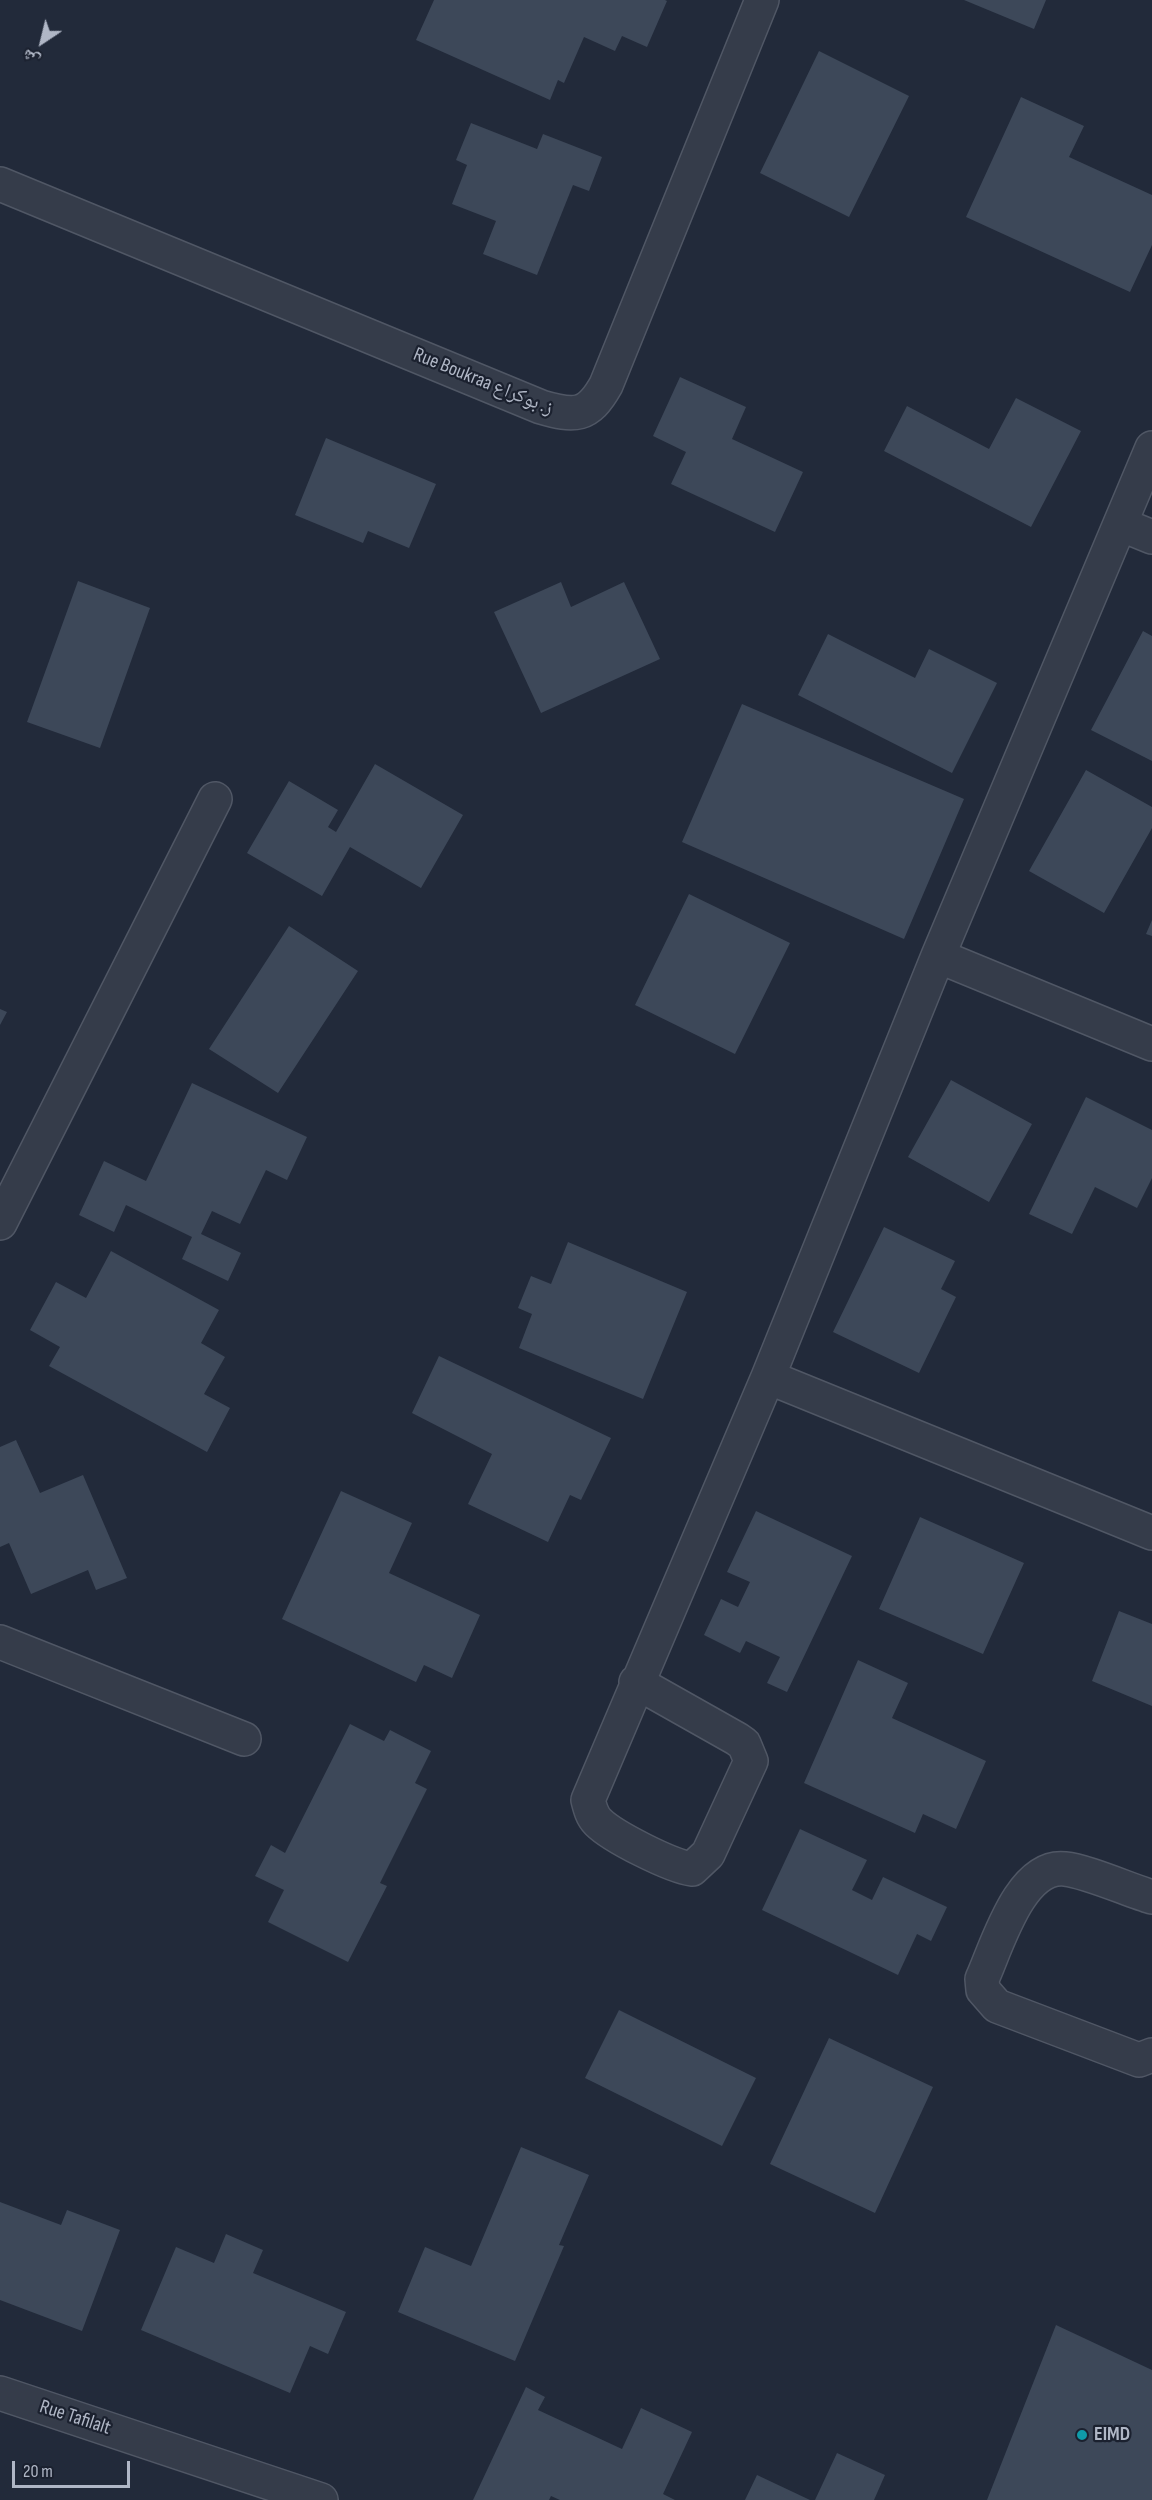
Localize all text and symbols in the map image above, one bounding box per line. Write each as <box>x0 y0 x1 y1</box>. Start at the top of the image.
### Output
north arrow <box>12 12 72 72</box>
text: ش <box>19 45 44 70</box>
street label: Rue Boukraa ز. بوكراع <box>410 343 556 421</box>
street label: Rue Tafilalt <box>36 2395 114 2441</box>
place label: EIMD <box>1094 2423 1130 2447</box>
marker: EIMD <box>1075 2428 1089 2442</box>
scale bar <box>15 2449 134 2487</box>
text: 20 m <box>23 2461 53 2482</box>

